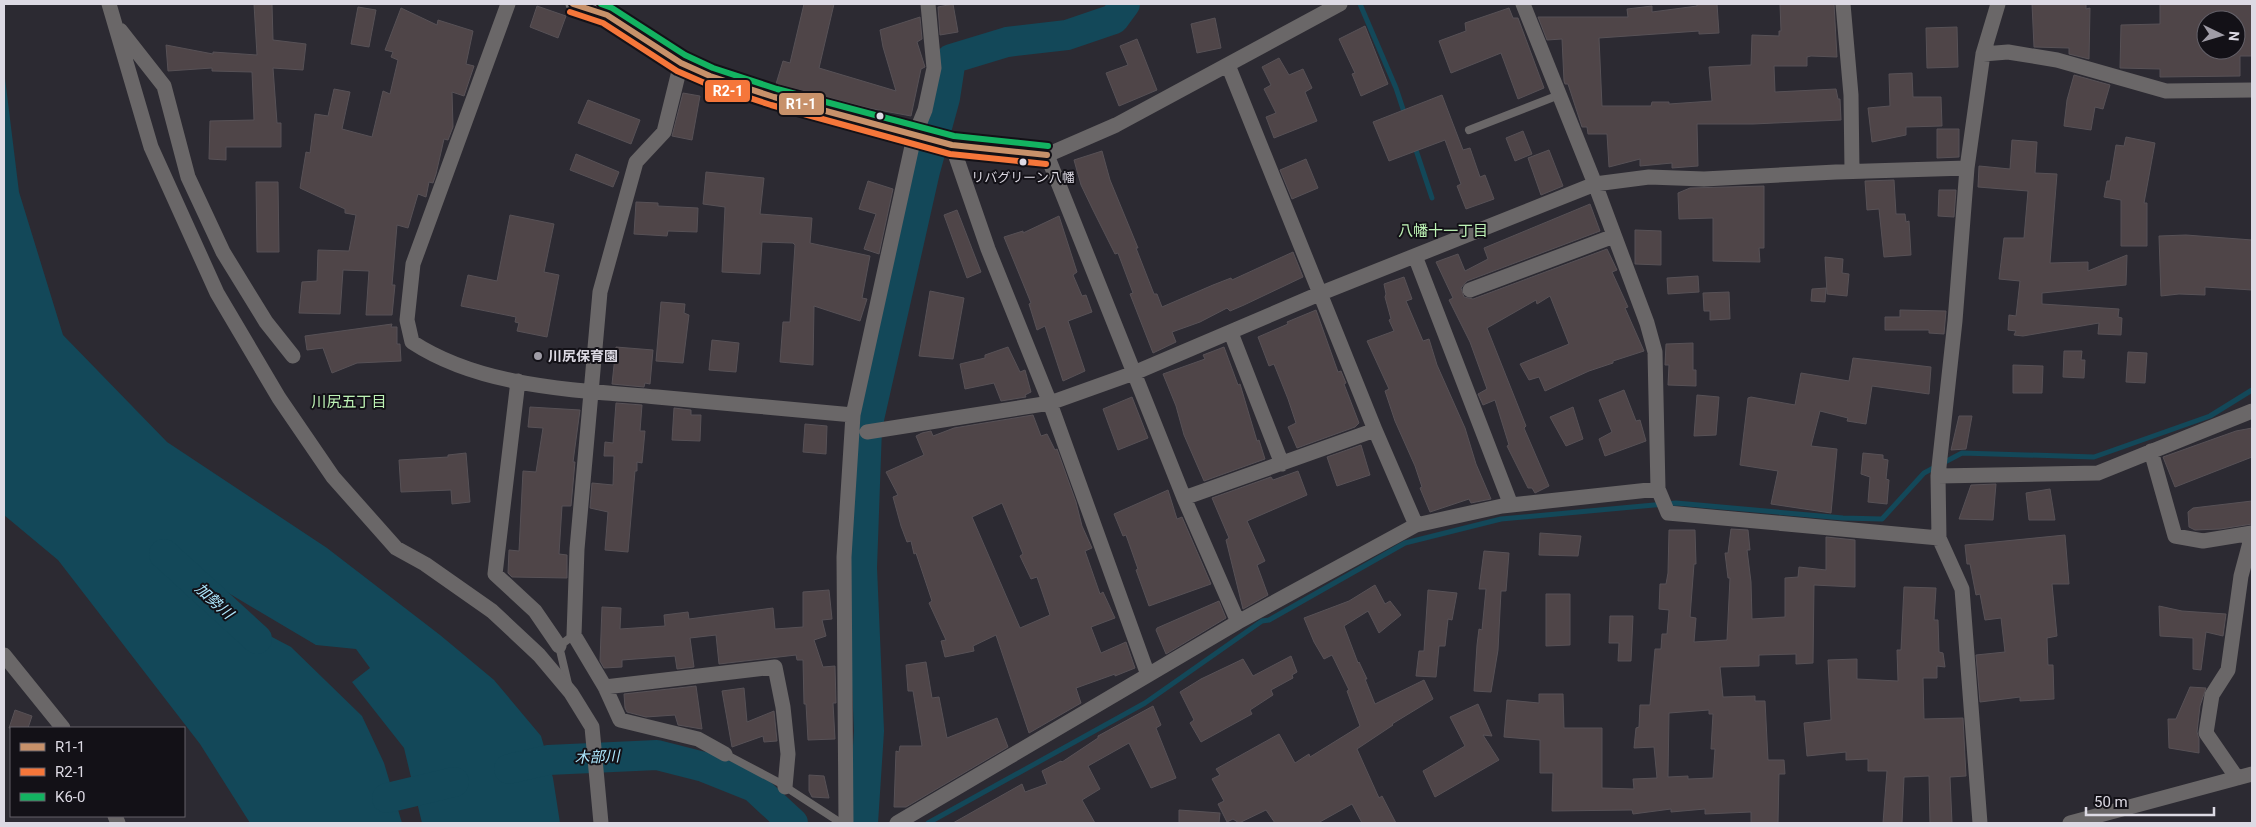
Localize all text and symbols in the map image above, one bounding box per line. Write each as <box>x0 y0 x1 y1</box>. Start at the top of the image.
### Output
north arrow <box>2196 10 2246 60</box>
text: N <box>2226 31 2242 42</box>
line badge: R2-1 <box>704 79 751 103</box>
text: R2-1 <box>713 83 743 99</box>
line badge: R1-1 <box>778 92 825 116</box>
text: R1-1 <box>786 96 816 112</box>
unlabelled marker <box>875 111 885 121</box>
marker: リバグリーン八幡 <box>1018 157 1028 167</box>
place label: リバグリーン八幡 <box>971 170 1075 185</box>
district label: 八幡十一丁目 <box>1398 222 1488 240</box>
place label: 川尻保育園 <box>548 348 618 364</box>
marker: 川尻保育園 <box>532 350 544 362</box>
district label: 川尻五丁目 <box>311 393 387 411</box>
water label: 加勢川 <box>191 579 238 624</box>
legend <box>10 727 185 817</box>
text: R1-1 <box>55 738 85 756</box>
water label: 木部川 <box>574 747 622 767</box>
text: R2-1 <box>55 763 85 781</box>
scale bar <box>2086 784 2214 816</box>
text: K6-0 <box>55 788 85 806</box>
text: 50 m <box>2094 793 2128 811</box>

